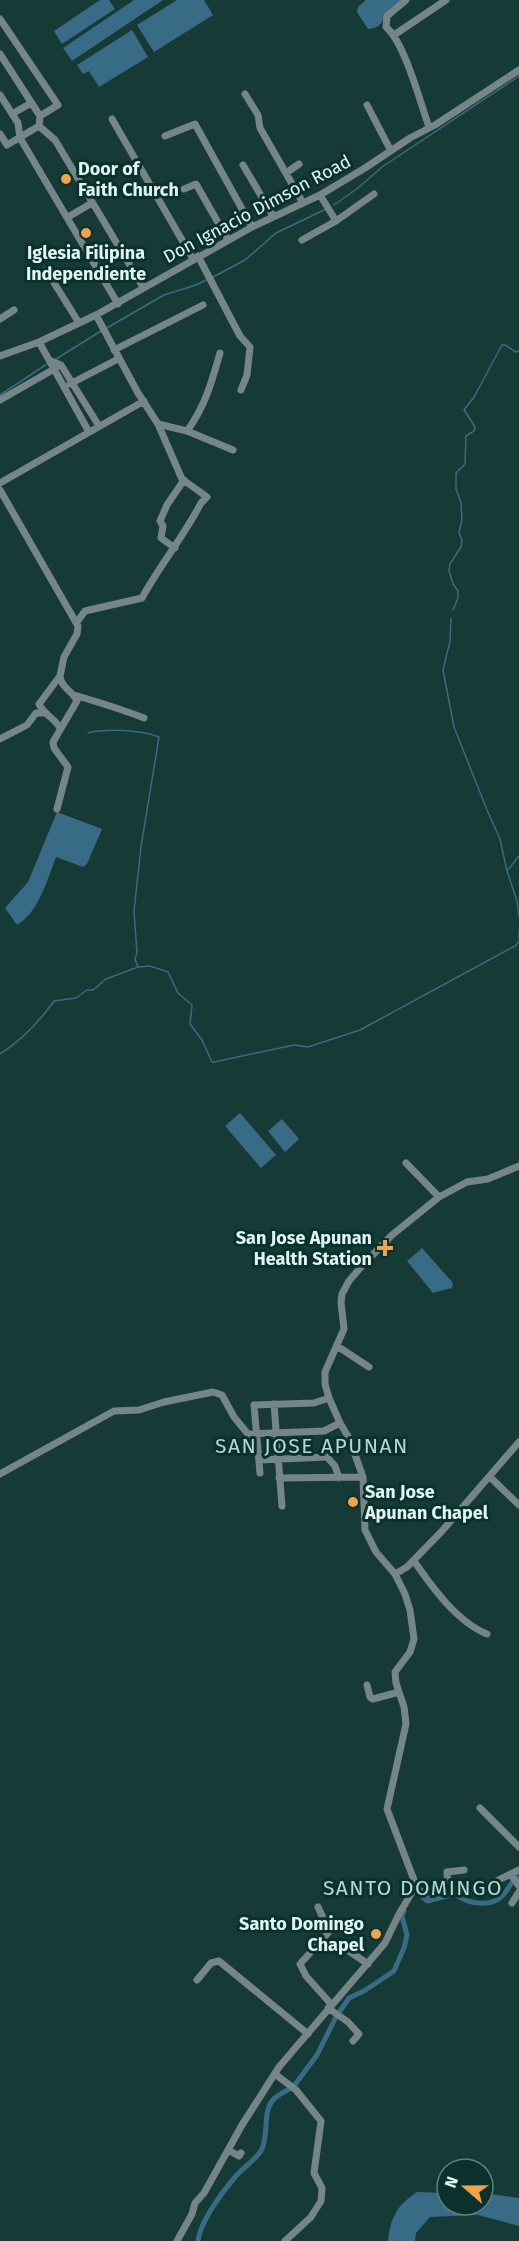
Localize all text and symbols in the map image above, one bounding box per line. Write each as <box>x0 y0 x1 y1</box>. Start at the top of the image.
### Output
street label: Don Ignacio Dimson Road <box>159 150 355 268</box>
place label: Door of Faith Church <box>78 158 179 201</box>
marker: Door of Faith Church <box>59 172 73 186</box>
marker: Iglesia Filipina Independiente <box>79 226 93 240</box>
place label: Iglesia Filipina Independiente <box>26 242 146 285</box>
place label: San Jose Apunan Health Station <box>236 1227 372 1270</box>
marker: San Jose Apunan Health Station <box>376 1239 394 1257</box>
district label: SAN JOSE APUNAN <box>215 1433 409 1459</box>
place label: San Jose Apunan Chapel <box>364 1481 489 1524</box>
marker: San Jose Apunan Chapel <box>346 1495 360 1509</box>
district label: SANTO DOMINGO <box>323 1875 503 1901</box>
place label: Santo Domingo Chapel <box>239 1913 365 1956</box>
marker: Santo Domingo Chapel <box>369 1927 383 1941</box>
north arrow <box>435 2157 495 2217</box>
text: N <box>441 2174 462 2190</box>

